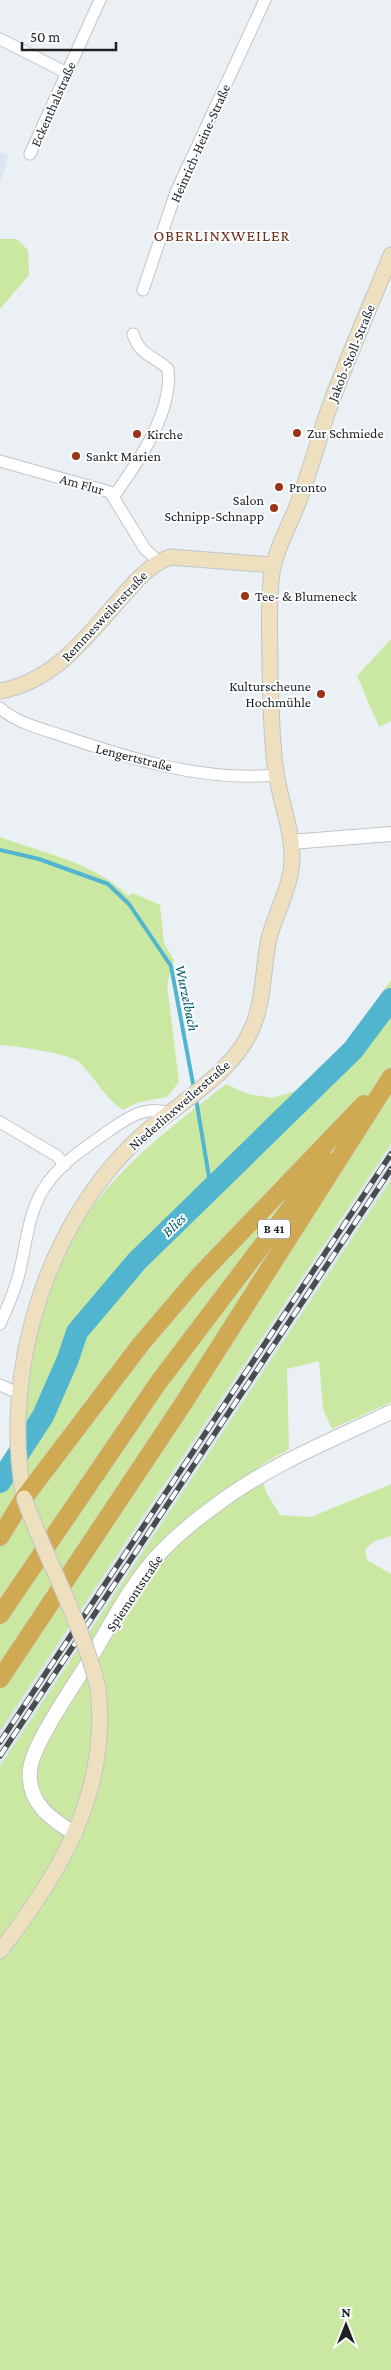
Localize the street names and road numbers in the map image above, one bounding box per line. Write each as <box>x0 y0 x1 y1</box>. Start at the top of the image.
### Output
street label: Eckenthalstraße <box>27 59 79 149</box>
street label: Heinrich-Heine-Straße <box>167 81 233 205</box>
street label: Jakob-Stoll-Straße <box>323 302 378 406</box>
street label: Am Flur <box>58 470 106 498</box>
street label: Remmesweilerstraße <box>58 567 150 665</box>
street label: Lengertstraße <box>94 740 174 774</box>
street label: Niederlinxweilerstraße <box>125 1057 233 1153</box>
road number: B 41 <box>258 1220 290 1238</box>
street label: Spiemontstraße <box>102 1552 166 1634</box>

